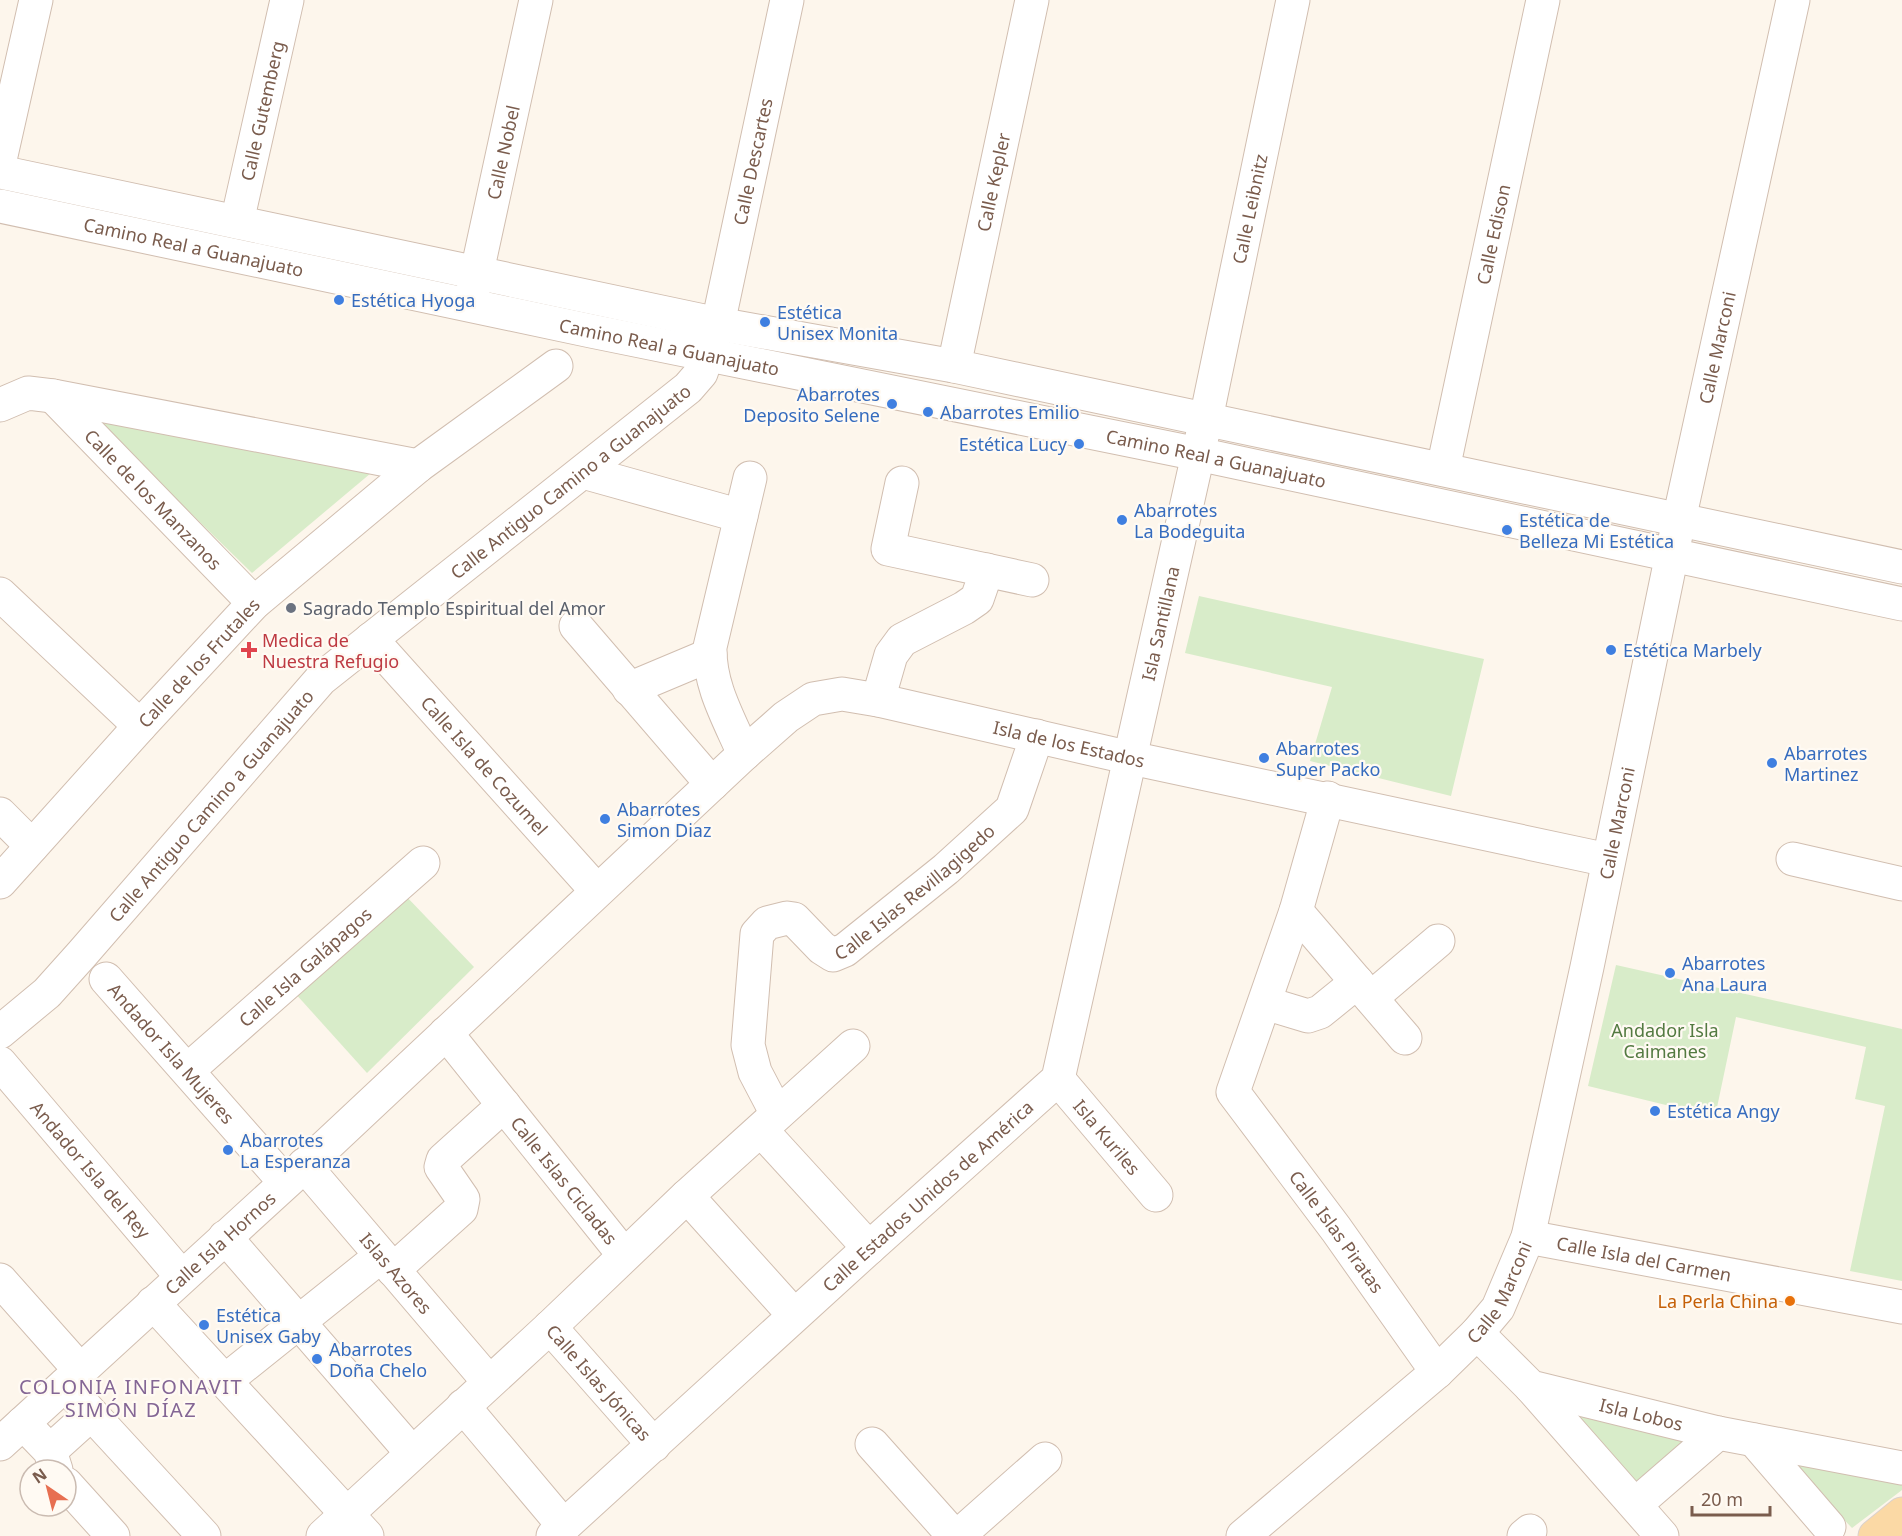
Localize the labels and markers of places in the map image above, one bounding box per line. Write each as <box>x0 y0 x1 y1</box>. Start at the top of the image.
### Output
place label: Estética Hyoga <box>351 288 475 312</box>
marker: Estética Hyoga <box>332 293 346 307</box>
place label: Estética Unisex Monita <box>777 300 898 345</box>
marker: Estética Unisex Monita <box>758 315 772 329</box>
place label: Abarrotes Deposito Selene <box>743 382 880 427</box>
marker: Abarrotes Deposito Selene <box>885 397 899 411</box>
place label: Abarrotes Emilio <box>940 400 1080 424</box>
marker: Abarrotes Emilio <box>921 405 935 419</box>
place label: Estética Lucy <box>959 432 1068 456</box>
marker: Estética Lucy <box>1072 437 1086 451</box>
place label: Abarrotes La Bodeguita <box>1134 498 1245 543</box>
place label: Estética de Belleza Mi Estética <box>1519 508 1674 553</box>
marker: Abarrotes La Bodeguita <box>1115 513 1129 527</box>
marker: Estética de Belleza Mi Estética <box>1500 523 1514 537</box>
place label: Sagrado Templo Espiritual del Amor <box>303 596 606 620</box>
marker: Sagrado Templo Espiritual del Amor <box>284 601 298 615</box>
place label: Medica de Nuestra Refugio <box>262 628 399 673</box>
place label: Estética Marbely <box>1623 638 1763 662</box>
marker: Medica de Nuestra Refugio <box>240 641 258 659</box>
marker: Estética Marbely <box>1604 643 1618 657</box>
place label: Abarrotes Super Packo <box>1276 736 1380 781</box>
place label: Abarrotes Martinez <box>1784 741 1867 786</box>
marker: Abarrotes Super Packo <box>1257 751 1271 765</box>
marker: Abarrotes Martinez <box>1765 756 1779 770</box>
place label: Abarrotes Simon Diaz <box>617 797 711 842</box>
marker: Abarrotes Simon Diaz <box>598 812 612 826</box>
place label: Abarrotes Ana Laura <box>1682 951 1767 996</box>
marker: Abarrotes Ana Laura <box>1663 966 1677 980</box>
place label: Estética Angy <box>1667 1099 1781 1123</box>
marker: Estética Angy <box>1648 1104 1662 1118</box>
place label: Abarrotes La Esperanza <box>240 1128 351 1173</box>
marker: Abarrotes La Esperanza <box>221 1143 235 1157</box>
place label: La Perla China <box>1658 1289 1778 1313</box>
marker: La Perla China <box>1783 1294 1797 1308</box>
place label: Estética Unisex Gaby <box>216 1303 321 1348</box>
marker: Estética Unisex Gaby <box>197 1318 211 1332</box>
place label: Abarrotes Doña Chelo <box>329 1337 427 1382</box>
marker: Abarrotes Doña Chelo <box>310 1352 324 1366</box>

